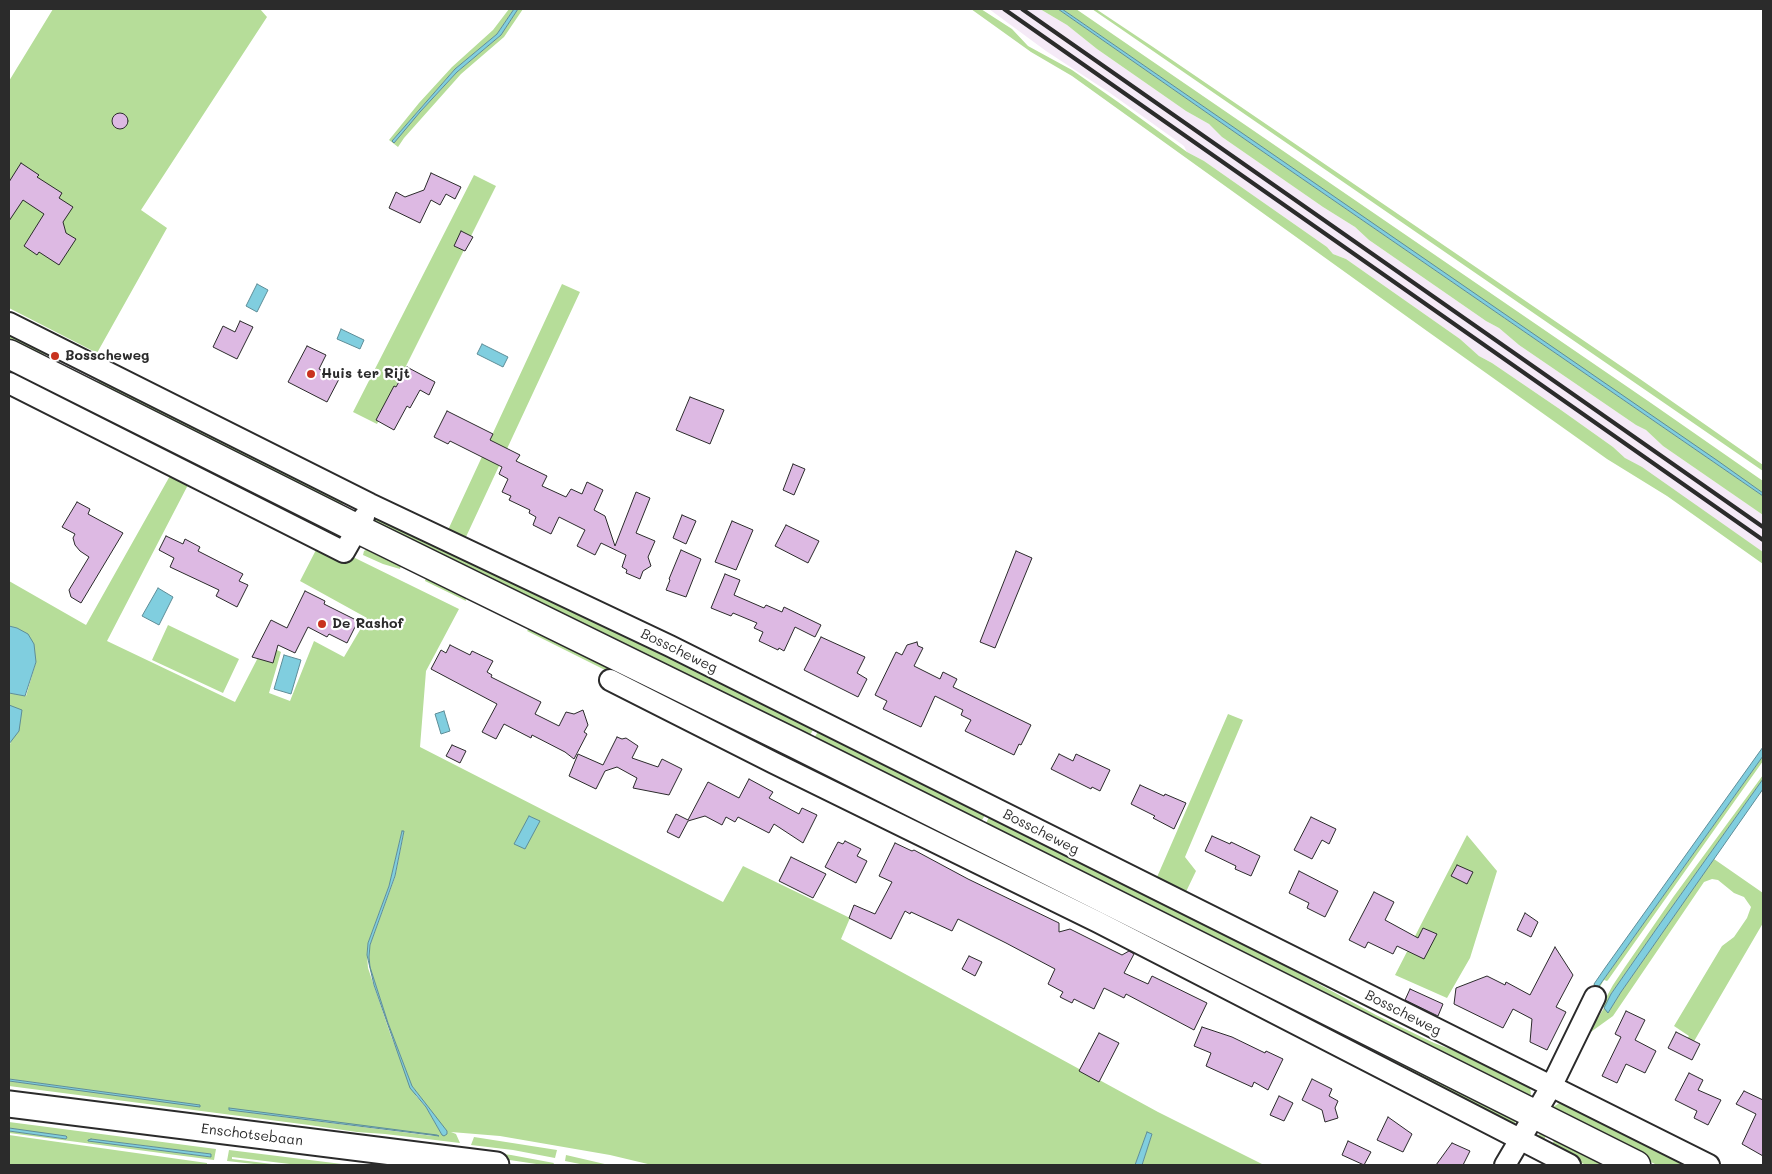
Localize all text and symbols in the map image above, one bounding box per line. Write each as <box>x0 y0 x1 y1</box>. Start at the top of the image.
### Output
place label: Bosscheweg <box>65 348 149 364</box>
marker: Bosscheweg <box>49 350 61 362</box>
place label: Huis ter Rijt <box>321 366 410 382</box>
marker: Huis ter Rijt <box>305 368 317 380</box>
place label: De Rashof <box>332 616 403 632</box>
marker: De Rashof <box>316 618 328 630</box>
street label: Bosscheweg <box>638 625 720 677</box>
street label: Bosscheweg <box>1000 806 1082 858</box>
street label: Bosscheweg <box>1362 987 1444 1039</box>
street label: Enschotsebaan <box>200 1120 304 1150</box>

